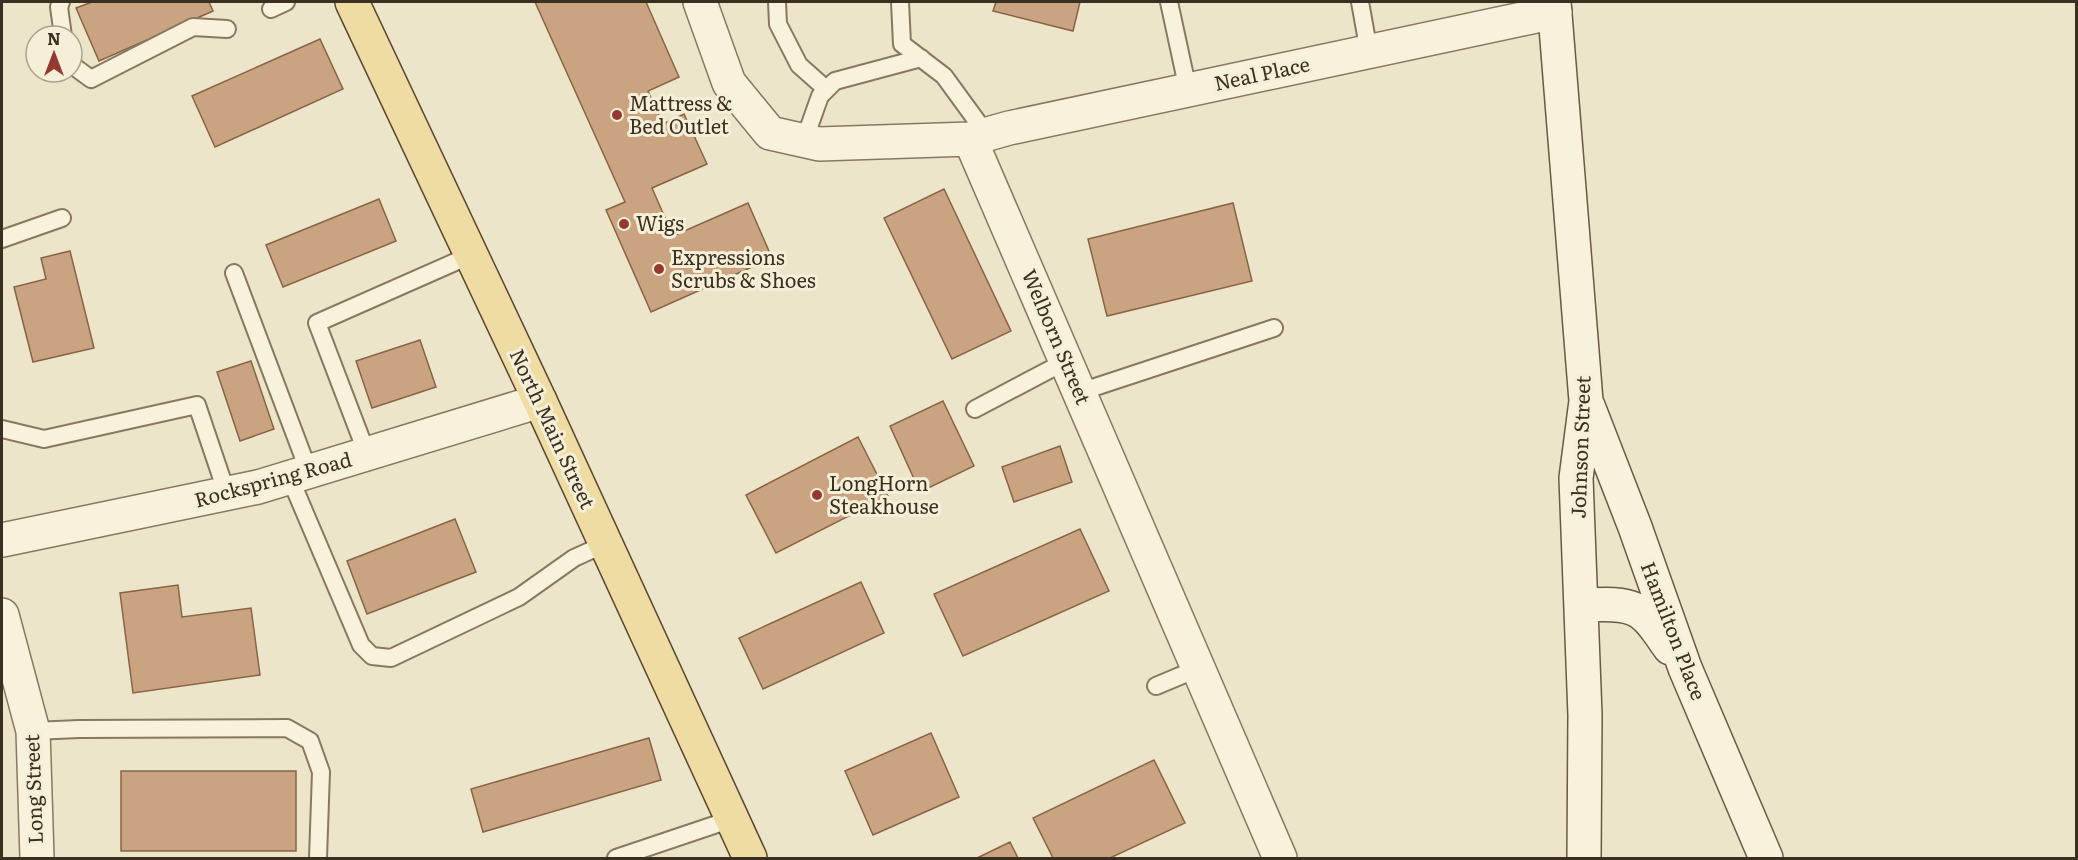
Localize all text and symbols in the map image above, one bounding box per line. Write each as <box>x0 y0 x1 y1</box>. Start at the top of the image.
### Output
north arrow <box>24 24 84 84</box>
text: N <box>47 26 61 50</box>
street label: Neal Place <box>1211 47 1312 97</box>
place label: Mattress & Bed Outlet <box>629 87 732 140</box>
marker: Mattress & Bed Outlet <box>610 108 624 122</box>
place label: Wigs <box>636 207 684 237</box>
marker: Wigs <box>617 217 631 231</box>
place label: Expressions Scrubs & Shoes <box>671 241 816 294</box>
marker: Expressions Scrubs & Shoes <box>652 262 666 276</box>
street label: Welborn Street <box>1016 264 1100 409</box>
street label: North Main Street <box>504 343 604 513</box>
street label: Johnson Street <box>1562 375 1596 519</box>
street label: Rockspring Road <box>190 443 355 514</box>
place label: LongHorn Steakhouse <box>829 467 939 520</box>
marker: LongHorn Steakhouse <box>810 488 824 502</box>
street label: Hamilton Place <box>1635 557 1715 704</box>
street label: Long Street <box>15 734 49 845</box>

